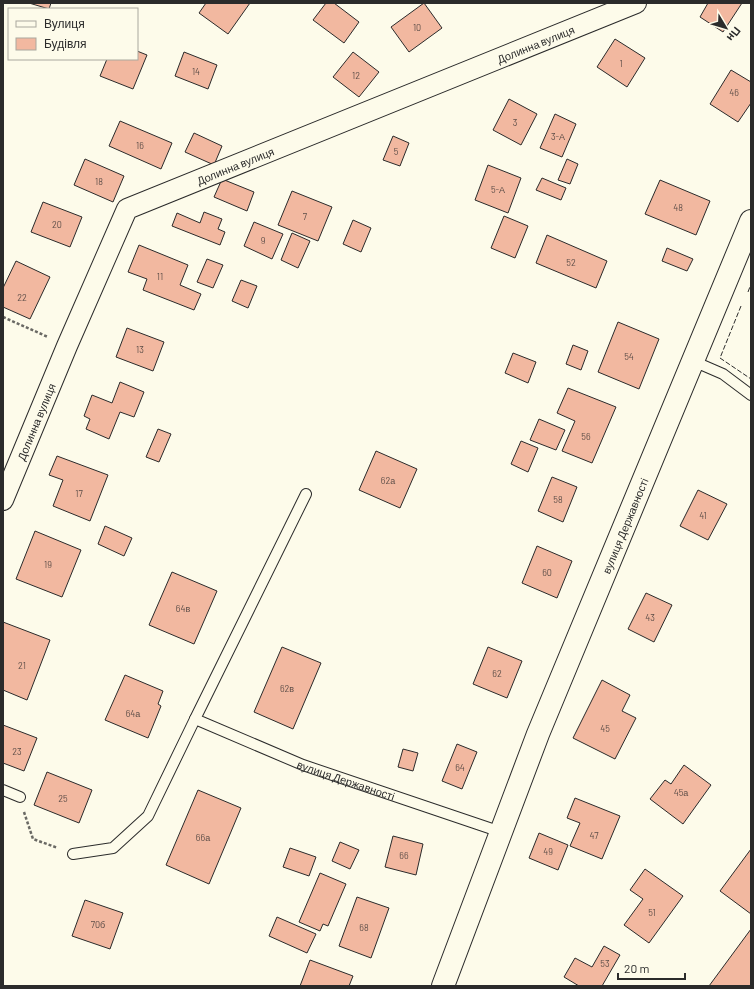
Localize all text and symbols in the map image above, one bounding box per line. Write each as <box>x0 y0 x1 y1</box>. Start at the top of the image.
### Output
legend <box>8 8 138 60</box>
north arrow <box>706 8 746 48</box>
text: Вулиця <box>44 16 85 31</box>
house number: 10 <box>413 22 421 33</box>
street label: Долинна вулиця <box>495 22 576 65</box>
text: Пн <box>725 25 744 44</box>
text: Будівля <box>44 36 86 51</box>
house number: 1 <box>619 58 623 69</box>
house number: 14 <box>192 66 200 77</box>
house number: 12 <box>352 70 360 81</box>
house number: 46 <box>729 87 739 98</box>
house number: 3 <box>513 117 518 128</box>
house number: 3-А <box>551 131 565 142</box>
house number: 16 <box>136 140 144 151</box>
street label: Долинна вулиця <box>195 144 276 187</box>
house number: 5 <box>394 146 399 157</box>
house number: 18 <box>95 176 103 187</box>
house number: 5-А <box>491 184 505 195</box>
house number: 48 <box>673 202 683 213</box>
house number: 7 <box>303 211 308 222</box>
house number: 20 <box>52 219 62 230</box>
house number: 9 <box>261 235 266 246</box>
house number: 52 <box>566 257 576 268</box>
house number: 11 <box>157 271 163 282</box>
house number: 22 <box>17 292 27 303</box>
house number: 13 <box>136 344 144 355</box>
house number: 54 <box>624 351 634 362</box>
street label: Долинна вулиця <box>14 381 57 462</box>
house number: 56 <box>581 431 591 442</box>
house number: 62а <box>381 475 395 486</box>
street label: вулиця Державності <box>599 476 650 575</box>
house number: 17 <box>75 488 83 499</box>
house number: 58 <box>553 494 563 505</box>
house number: 41 <box>699 510 707 521</box>
house number: 19 <box>44 559 52 570</box>
house number: 60 <box>542 567 552 578</box>
house number: 64в <box>176 603 190 614</box>
house number: 43 <box>645 612 655 623</box>
house number: 21 <box>18 660 26 671</box>
house number: 62 <box>492 668 502 679</box>
house number: 62в <box>280 683 294 694</box>
house number: 64а <box>126 708 140 719</box>
house number: 45 <box>600 723 610 734</box>
house number: 23 <box>12 746 22 757</box>
street label: вулиця Державності <box>296 757 397 802</box>
house number: 64 <box>455 762 465 773</box>
house number: 45а <box>674 787 688 798</box>
house number: 25 <box>58 793 68 804</box>
house number: 47 <box>590 830 599 841</box>
house number: 66а <box>196 832 210 843</box>
house number: 49 <box>543 846 553 857</box>
house number: 66 <box>399 850 409 861</box>
house number: 51 <box>648 907 656 918</box>
house number: 70б <box>91 919 105 930</box>
house number: 68 <box>359 922 369 933</box>
scale bar <box>618 955 685 981</box>
house number: 53 <box>600 958 610 969</box>
text: 20 m <box>624 961 650 975</box>

